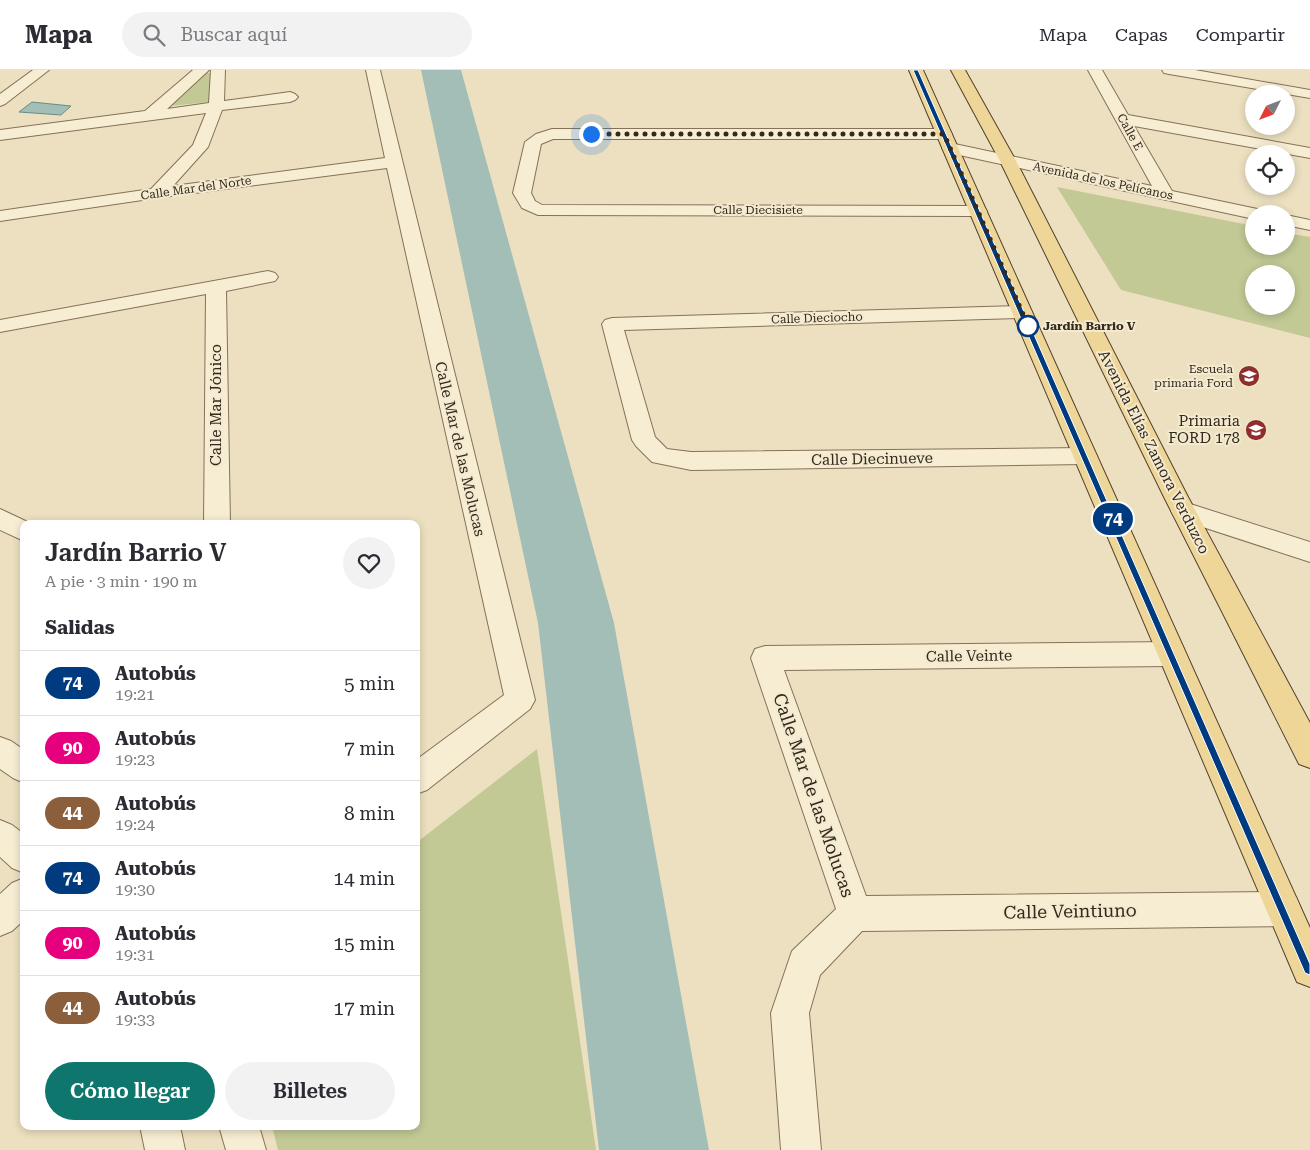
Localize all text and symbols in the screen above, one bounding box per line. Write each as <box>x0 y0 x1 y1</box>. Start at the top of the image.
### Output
search box <box>122 12 472 57</box>
text: Mapa <box>25 21 92 49</box>
icon: search <box>140 21 168 49</box>
text: Buscar aquí <box>180 23 287 46</box>
text: Mapa <box>1039 24 1087 45</box>
text: Capas <box>1115 24 1168 45</box>
text: Compartir <box>1196 24 1285 45</box>
north arrow <box>1245 85 1295 135</box>
map controls <box>1245 85 1295 315</box>
street label: Calle E <box>1114 111 1146 153</box>
your location <box>579 122 604 147</box>
button: locate <box>1245 145 1295 195</box>
street label: Avenida de los Pelícanos <box>1032 159 1175 203</box>
street label: Calle Mar del Norte <box>140 173 253 203</box>
street label: Calle Diecisiete <box>713 203 803 217</box>
button: + <box>1245 205 1295 255</box>
button: − <box>1245 265 1295 315</box>
street label: Calle Dieciocho <box>771 309 863 327</box>
marker: Jardín Barrio V <box>1017 315 1039 337</box>
place label: Jardín Barrio V <box>1043 319 1136 333</box>
street label: Calle Mar Jónico <box>207 344 225 466</box>
street label: Avenida Elías Zamora Verduzco <box>1095 347 1213 557</box>
street label: Calle Mar de las Molucas <box>431 360 489 538</box>
place label: Escuela primaria Ford <box>1154 362 1233 390</box>
school or university icon: Escuela primaria Ford <box>1237 364 1261 388</box>
place label: Primaria FORD 178 <box>1168 412 1240 447</box>
school or university icon: Primaria FORD 178 <box>1244 418 1268 442</box>
street label: Calle Diecinueve <box>811 449 933 469</box>
line badge: 74 <box>1090 503 1136 535</box>
text: 74 <box>1103 508 1123 529</box>
button: heart <box>343 537 395 589</box>
text: Jardín Barrio V <box>45 539 226 567</box>
text: A pie · 3 min · 190 m <box>45 572 197 591</box>
text: Salidas <box>45 616 115 639</box>
street label: Calle Veinte <box>926 646 1012 666</box>
text: Autobús <box>115 662 196 685</box>
text: 74 <box>62 672 83 693</box>
text: 5 min <box>344 672 395 695</box>
text: 19:21 <box>115 685 155 704</box>
street label: Calle Mar de las Molucas <box>769 690 859 900</box>
text: Autobús <box>115 727 196 750</box>
text: 90 <box>62 737 83 758</box>
text: 7 min <box>344 737 395 760</box>
text: 19:23 <box>115 750 155 769</box>
text: Autobús <box>115 792 196 815</box>
text: 44 <box>62 802 83 823</box>
text: 8 min <box>344 802 395 825</box>
text: 19:24 <box>115 815 155 834</box>
text: Autobús <box>115 857 196 880</box>
text: 74 <box>62 867 83 888</box>
text: 14 min <box>333 867 395 890</box>
text: 19:30 <box>115 880 155 899</box>
street label: Calle Veintiuno <box>1003 899 1137 923</box>
text: Autobús <box>115 922 196 945</box>
text: 90 <box>62 932 83 953</box>
text: 15 min <box>333 932 395 955</box>
text: 19:31 <box>115 945 155 964</box>
text: Autobús <box>115 987 196 1010</box>
text: 44 <box>62 997 83 1018</box>
text: 17 min <box>333 997 395 1020</box>
text: 19:33 <box>115 1010 155 1029</box>
button: Cómo llegar <box>45 1062 215 1120</box>
button: Billetes <box>225 1062 395 1120</box>

